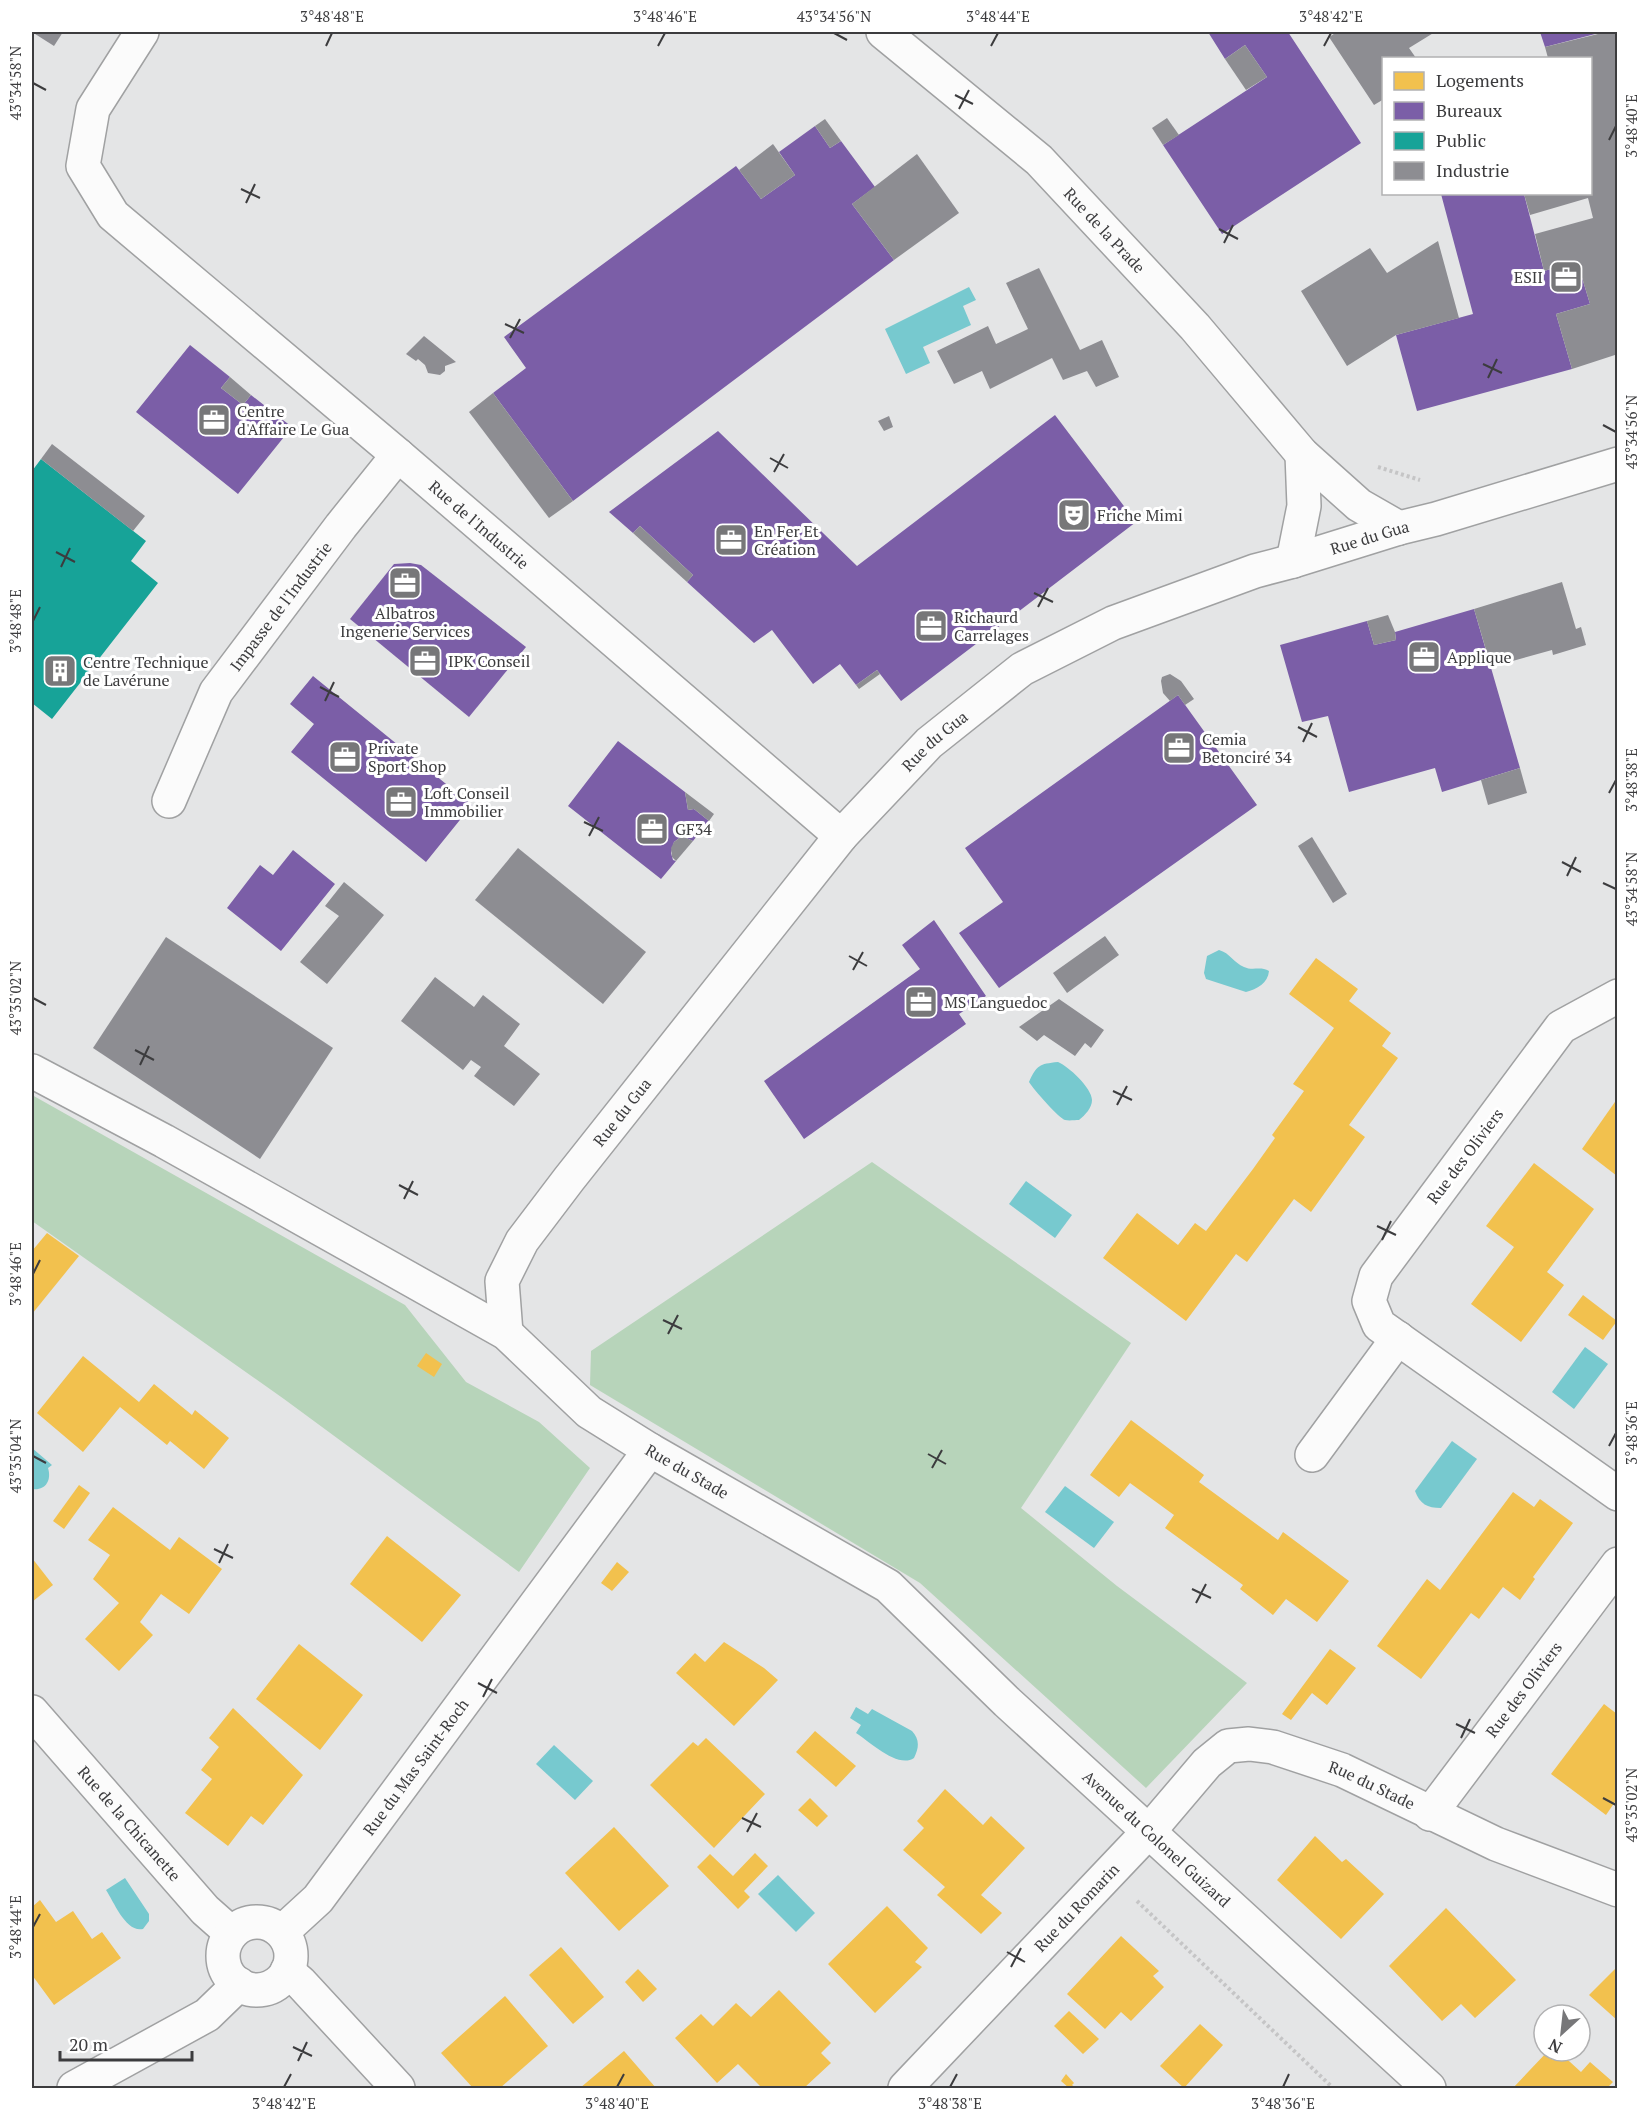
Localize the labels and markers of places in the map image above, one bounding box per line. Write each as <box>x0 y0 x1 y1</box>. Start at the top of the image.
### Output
office icon: ESII <box>1548 259 1584 295</box>
place label: ESII <box>1514 266 1543 288</box>
place label: Centre d'Affaire Le Gua <box>237 400 349 440</box>
office icon: Centre d'Affaire Le Gua <box>196 402 232 438</box>
theatre icon: Friche Mimi <box>1056 497 1092 533</box>
place label: Friche Mimi <box>1097 504 1183 526</box>
place label: En Fer Et Création <box>754 520 819 560</box>
office icon: En Fer Et Création <box>713 522 749 558</box>
office icon: Albatros Ingenerie Services <box>387 565 423 601</box>
place label: Albatros Ingenerie Services <box>340 602 470 642</box>
place label: Richaurd Carrelages <box>954 606 1029 646</box>
office icon: Richaurd Carrelages <box>913 608 949 644</box>
office icon: Applique <box>1406 639 1442 675</box>
office icon: IPK Conseil <box>407 643 443 679</box>
place label: Applique <box>1447 646 1512 668</box>
place label: IPK Conseil <box>448 650 530 672</box>
place label: Centre Technique de Lavérune <box>83 651 209 691</box>
building icon: Centre Technique de Lavérune <box>42 653 78 689</box>
place label: Cemia Betonciré 34 <box>1202 728 1292 768</box>
office icon: Cemia Betonciré 34 <box>1161 730 1197 766</box>
place label: Private Sport Shop <box>368 737 446 777</box>
office icon: Private Sport Shop <box>327 739 363 775</box>
place label: Loft Conseil Immobilier <box>424 782 510 822</box>
office icon: Loft Conseil Immobilier <box>383 784 419 820</box>
office icon: GF34 <box>634 811 670 847</box>
place label: GF34 <box>675 818 712 840</box>
office icon: MS Languedoc <box>903 984 939 1020</box>
place label: MS Languedoc <box>944 991 1048 1013</box>

